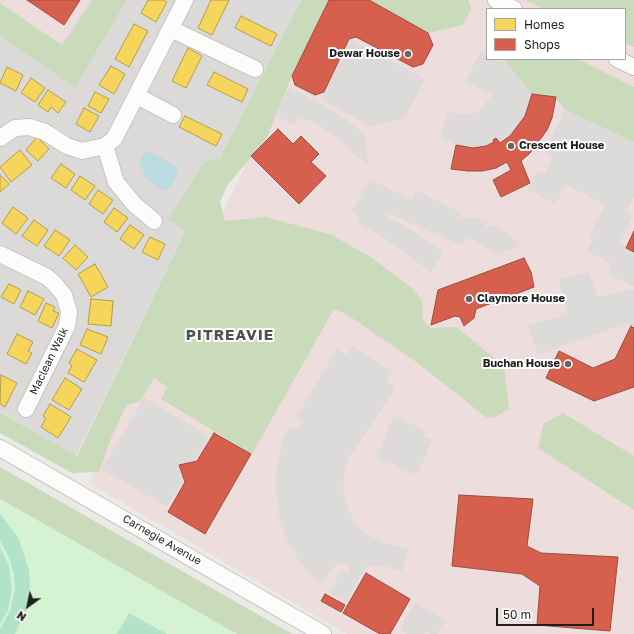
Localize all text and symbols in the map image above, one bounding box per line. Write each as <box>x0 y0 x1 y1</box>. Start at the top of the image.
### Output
legend <box>486 8 626 60</box>
text: Homes <box>524 17 564 32</box>
text: Shops <box>524 37 560 52</box>
place label: Dewar House <box>329 47 400 61</box>
marker: Dewar House <box>403 49 413 59</box>
place label: Crescent House <box>519 139 604 153</box>
marker: Crescent House <box>506 141 516 151</box>
place label: Claymore House <box>477 292 565 306</box>
marker: Claymore House <box>464 294 474 304</box>
street label: Maclean Walk <box>27 325 71 397</box>
district label: PITREAVIE <box>186 326 274 344</box>
place label: Buchan House <box>483 357 560 371</box>
marker: Buchan House <box>563 359 573 369</box>
street label: Carnegie Avenue <box>120 512 204 568</box>
north arrow <box>8 586 48 626</box>
scale bar <box>498 600 596 626</box>
text: 50 m <box>503 607 531 622</box>
text: N <box>14 609 28 624</box>

